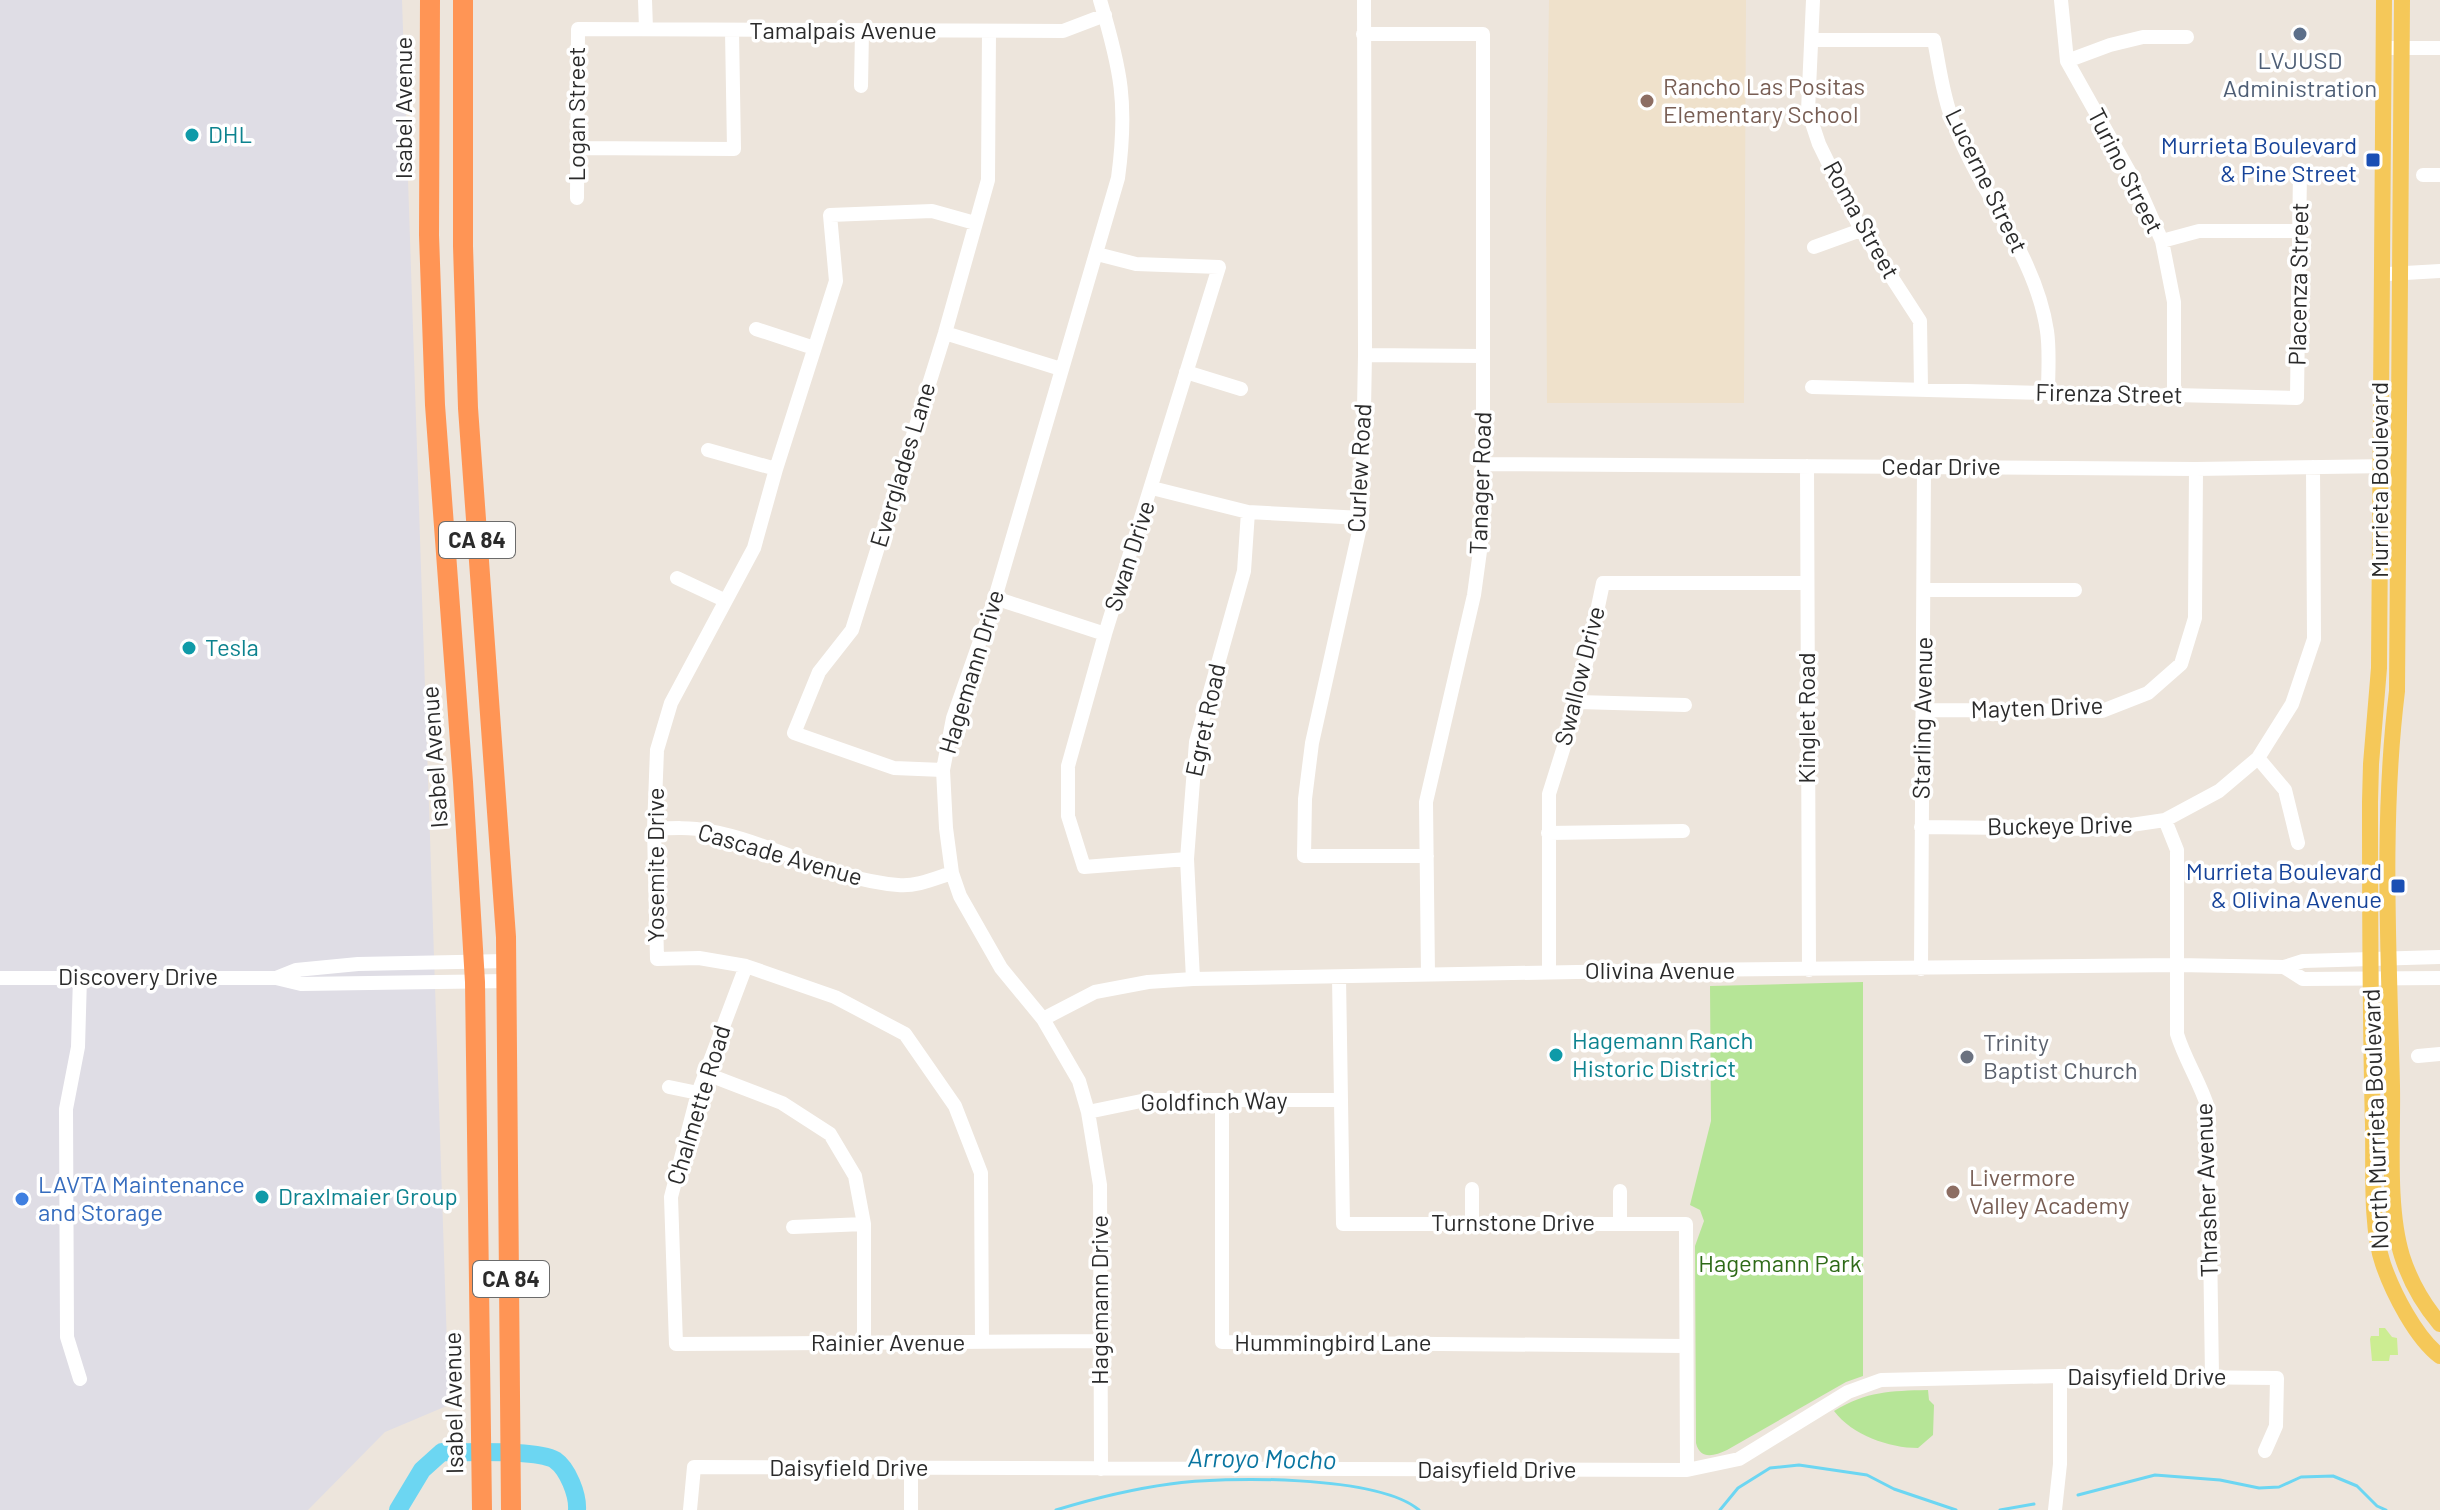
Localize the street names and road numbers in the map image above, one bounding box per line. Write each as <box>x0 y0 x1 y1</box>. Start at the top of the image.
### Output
street label: Tamalpais Avenue <box>749 15 937 44</box>
street label: Isabel Avenue <box>388 37 417 179</box>
street label: Logan Street <box>561 46 590 182</box>
street label: Turino Street <box>2082 103 2170 238</box>
street label: Lucerne Street <box>1940 104 2035 257</box>
street label: Roma Street <box>1818 155 1907 283</box>
street label: Placenza Street <box>2282 202 2313 366</box>
street label: Firenza Street <box>2035 377 2183 408</box>
street label: Everglades Lane <box>863 379 940 550</box>
street label: Murrieta Boulevard <box>2364 382 2393 578</box>
street label: Curlew Road <box>1341 403 1376 533</box>
street label: Tanager Road <box>1463 411 1496 555</box>
street label: Cedar Drive <box>1881 451 2001 480</box>
street label: Swan Drive <box>1097 497 1160 614</box>
road number: CA 84 <box>439 522 515 558</box>
street label: Hagemann Drive <box>932 586 1009 757</box>
street label: Swallow Drive <box>1547 603 1610 748</box>
street label: Starling Avenue <box>1906 637 1937 799</box>
street label: Kinglet Road <box>1791 652 1820 784</box>
street label: Egret Road <box>1178 660 1231 779</box>
street label: Isabel Avenue <box>414 685 453 829</box>
street label: Mayten Drive <box>1970 690 2104 723</box>
street label: Yosemite Drive <box>640 788 669 942</box>
street label: Buckeye Drive <box>1987 809 2133 840</box>
street label: Cascade Avenue <box>695 816 866 891</box>
street label: Olivina Avenue <box>1585 955 1735 984</box>
street label: Discovery Drive <box>58 961 218 990</box>
street label: North Murrieta Boulevard <box>2355 988 2394 1250</box>
street label: Chalmette Road <box>660 1021 736 1188</box>
street label: Goldfinch Way <box>1140 1085 1288 1116</box>
street label: Thrasher Avenue <box>2188 1102 2223 1278</box>
street label: Turnstone Drive <box>1431 1207 1595 1236</box>
street label: Hagemann Drive <box>1084 1215 1113 1385</box>
road number: CA 84 <box>473 1261 549 1297</box>
street label: Rainier Avenue <box>811 1327 965 1356</box>
street label: Hummingbird Lane <box>1234 1327 1432 1356</box>
street label: Isabel Avenue <box>437 1332 468 1474</box>
street label: Daisyfield Drive <box>2067 1361 2227 1390</box>
street label: Daisyfield Drive <box>769 1452 929 1481</box>
street label: Daisyfield Drive <box>1417 1454 1577 1483</box>

